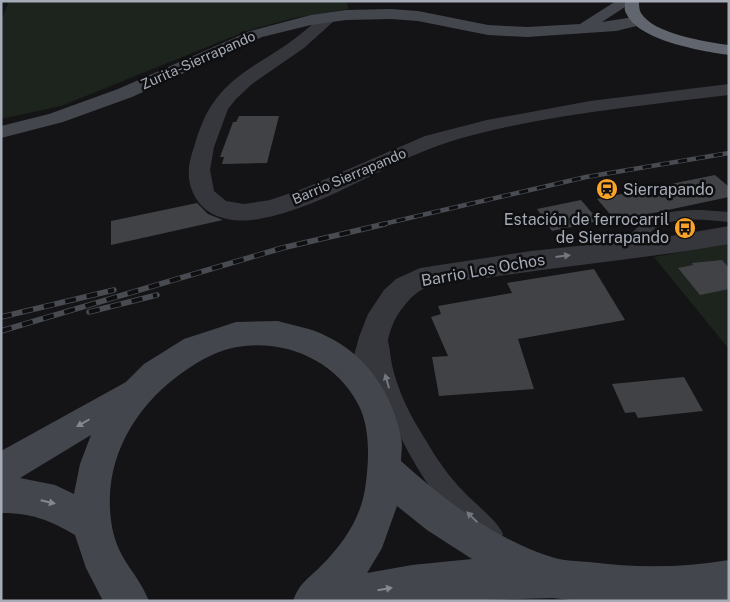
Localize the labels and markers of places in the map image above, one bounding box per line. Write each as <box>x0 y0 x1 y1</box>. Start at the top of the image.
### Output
station icon: Sierrapando <box>595 177 619 201</box>
place label: Sierrapando <box>623 180 714 199</box>
place label: Estación de ferrocarril de Sierrapando <box>504 210 669 247</box>
bus stop icon: Estación de ferrocarril de Sierrapando <box>673 216 697 240</box>

